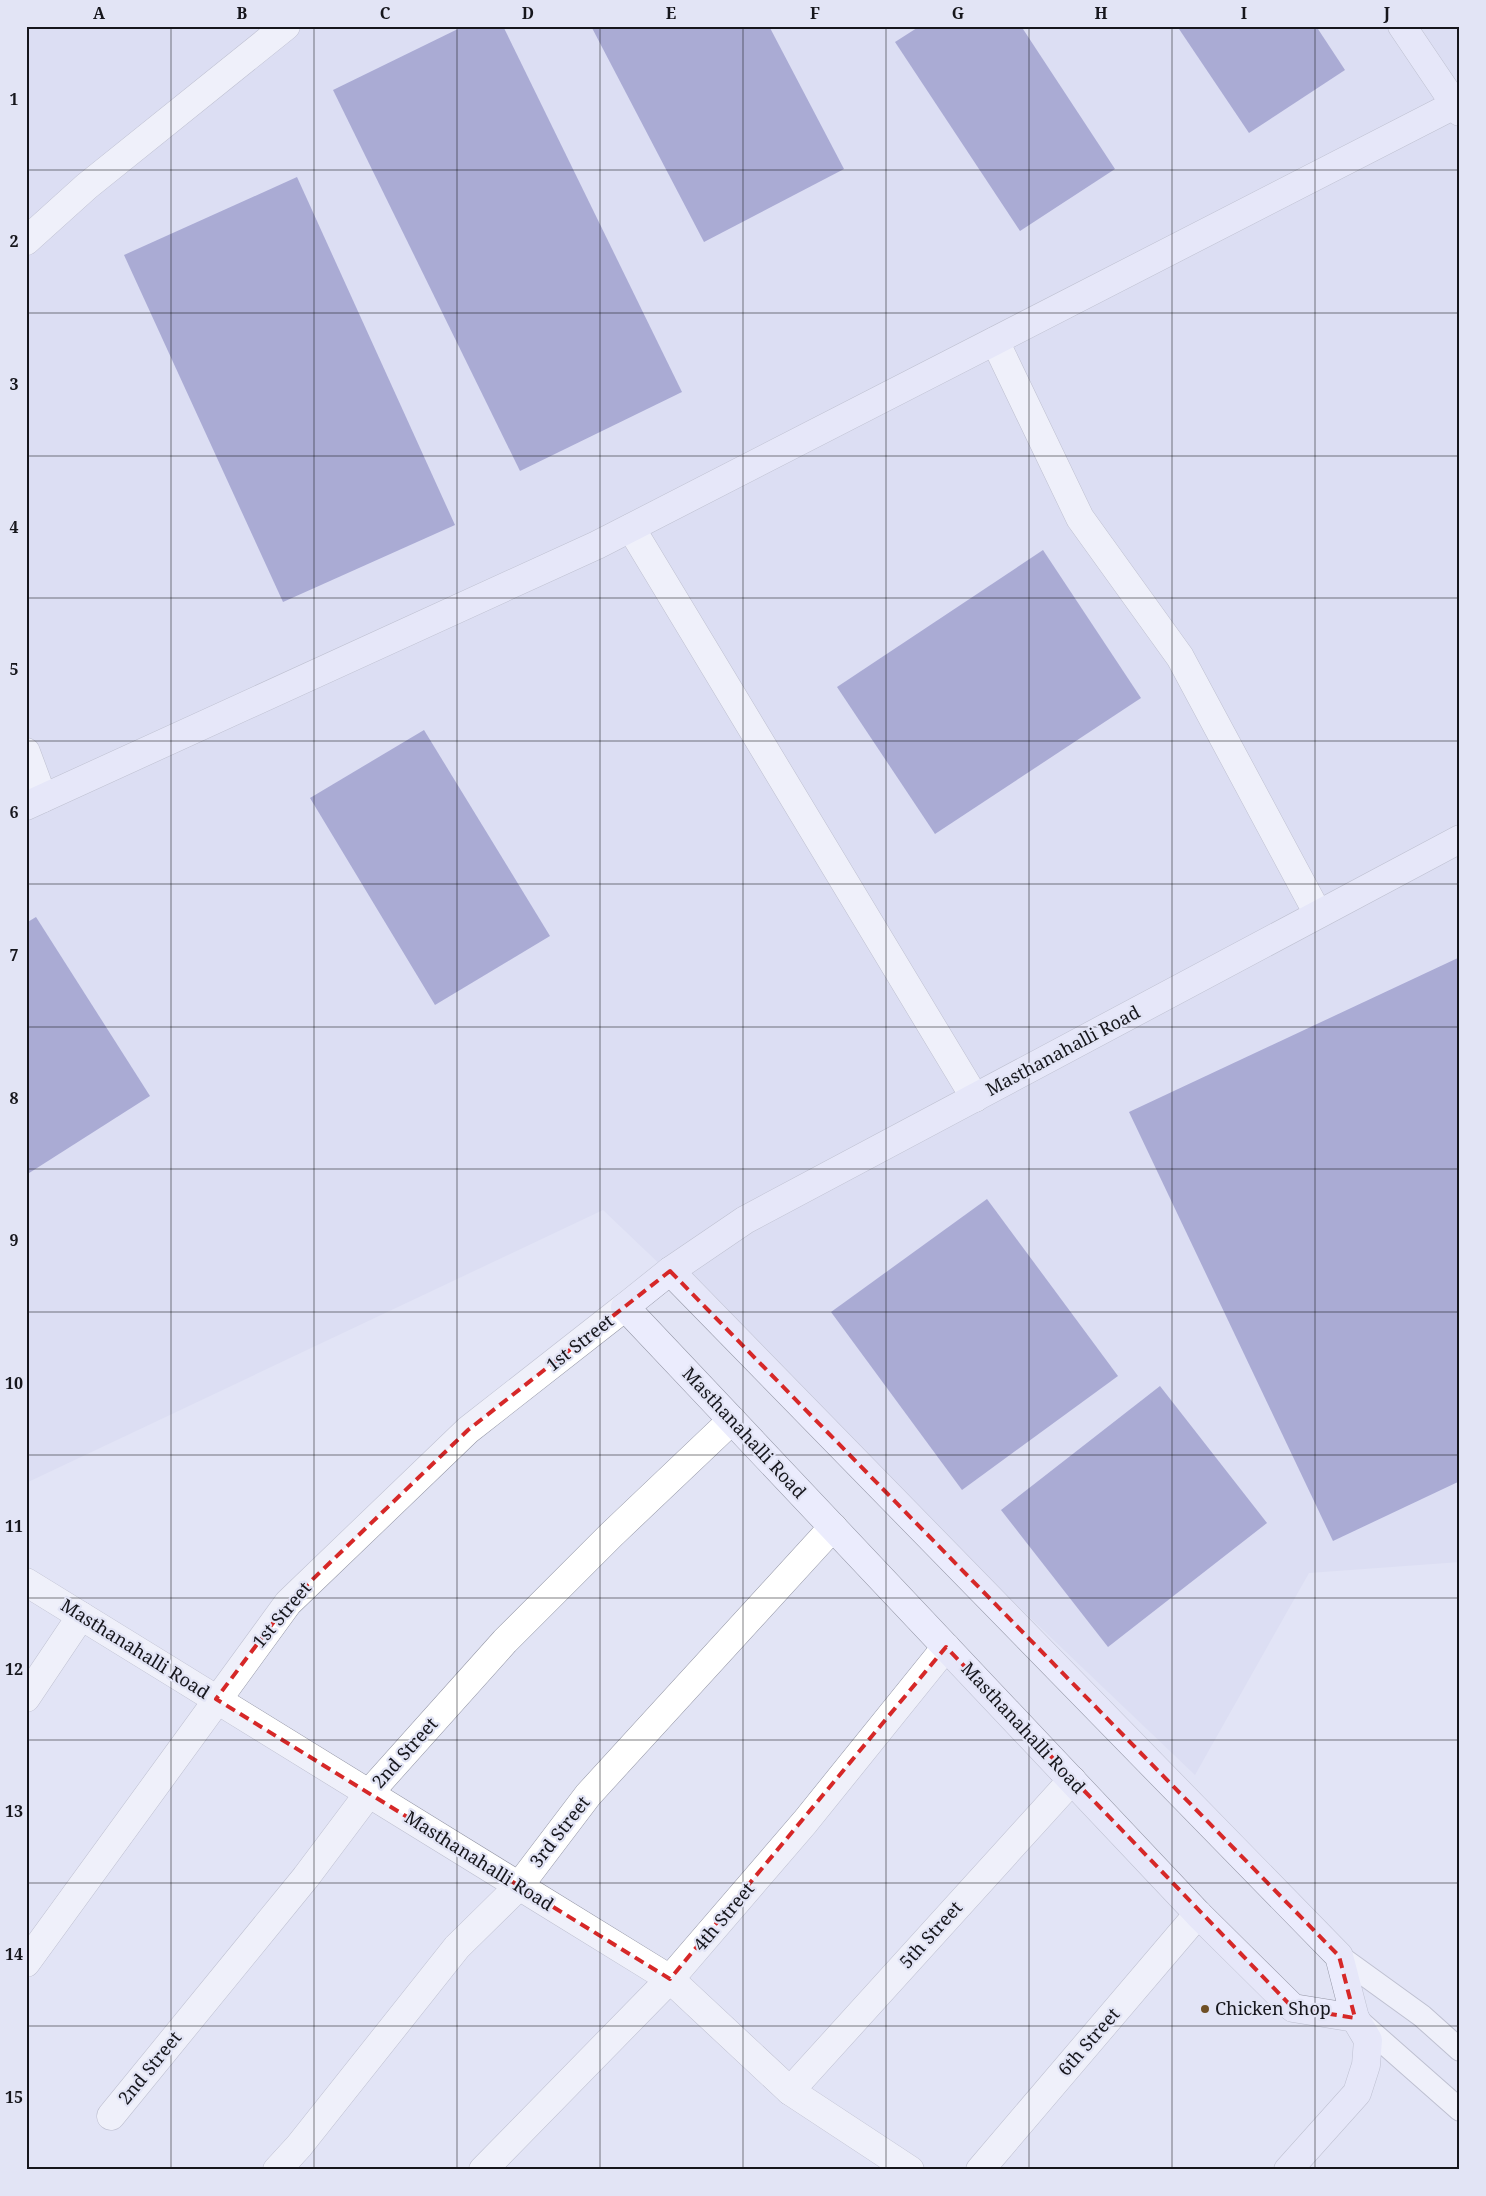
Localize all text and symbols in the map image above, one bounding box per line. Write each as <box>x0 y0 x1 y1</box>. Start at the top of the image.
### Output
text: A <box>93 2 106 24</box>
text: B <box>237 2 248 24</box>
text: C <box>380 2 391 24</box>
text: D <box>522 2 534 24</box>
text: E <box>666 2 676 24</box>
text: F <box>810 2 820 24</box>
text: G <box>952 2 964 24</box>
text: H <box>1094 2 1108 24</box>
text: I <box>1241 2 1247 24</box>
text: J <box>1383 2 1391 24</box>
text: 1 <box>9 88 19 110</box>
text: 2 <box>9 230 19 252</box>
text: 3 <box>9 373 19 395</box>
text: 4 <box>9 516 19 538</box>
text: 5 <box>9 658 19 680</box>
text: 6 <box>9 801 19 823</box>
text: 7 <box>9 944 19 966</box>
street label: Masthanahalli Road <box>981 999 1144 1101</box>
text: 8 <box>9 1087 19 1109</box>
text: 9 <box>9 1229 19 1251</box>
street label: 1st Street <box>541 1308 618 1376</box>
street label: Masthanahalli Road <box>678 1361 812 1503</box>
text: 10 <box>5 1372 23 1394</box>
text: 11 <box>5 1515 23 1537</box>
street label: 1st Street <box>247 1576 316 1652</box>
street label: Masthanahalli Road <box>57 1593 215 1704</box>
street label: Masthanahalli Road <box>957 1656 1091 1798</box>
text: 12 <box>5 1658 23 1680</box>
street label: 2nd Street <box>366 1712 442 1793</box>
street label: 3rd Street <box>524 1791 595 1872</box>
text: 13 <box>5 1800 23 1822</box>
street label: Masthanahalli Road <box>401 1805 559 1916</box>
street label: 4th Street <box>687 1877 759 1956</box>
street label: 5th Street <box>894 1896 967 1973</box>
text: 14 <box>5 1943 23 1965</box>
place label: Chicken Shop <box>1215 1996 1331 2020</box>
street label: 6th Street <box>1052 2002 1124 2080</box>
marker: Chicken Shop <box>1199 2003 1211 2015</box>
street label: 2nd Street <box>112 2026 186 2109</box>
text: 15 <box>5 2086 23 2108</box>

